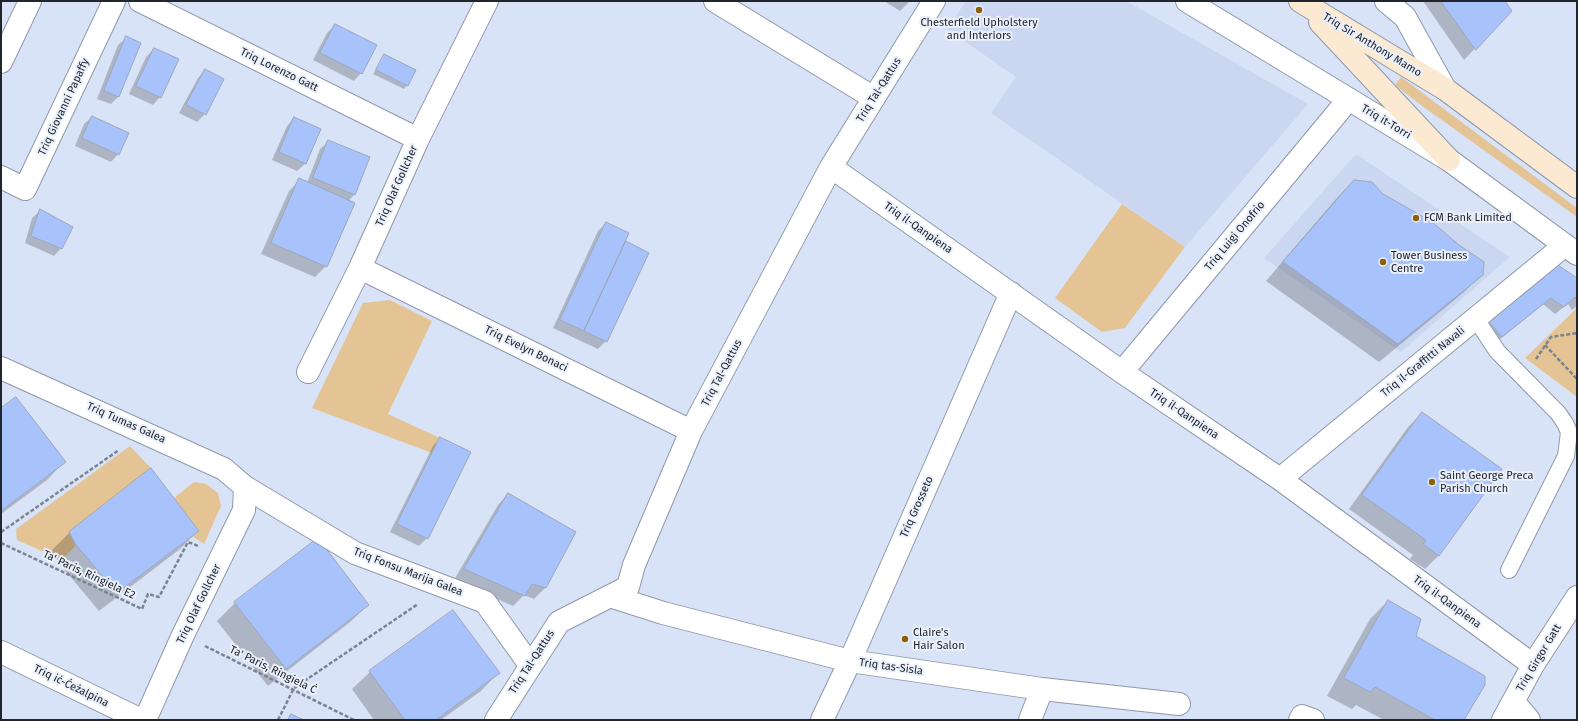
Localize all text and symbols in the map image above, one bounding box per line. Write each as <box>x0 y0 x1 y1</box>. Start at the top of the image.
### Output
marker: Chesterfield Upholstery and Interiors <box>974 5 984 15</box>
street label: Triq Sir Anthony Mamo <box>1320 10 1424 80</box>
place label: Chesterfield Upholstery and Interiors <box>920 16 1038 42</box>
street label: Triq Lorenzo Gatt <box>238 45 320 95</box>
street label: Triq Tal-Qattus <box>854 55 904 125</box>
street label: Triq Giovanni Papaffy <box>36 56 92 158</box>
street label: Triq it-Torri <box>1359 102 1413 142</box>
street label: Triq Olaf Gollcher <box>373 143 421 229</box>
street label: Triq il-Qanpiena <box>881 199 955 257</box>
street label: Triq Luigi Onofrio <box>1202 199 1268 273</box>
place label: FCM Bank Limited <box>1424 211 1512 225</box>
marker: FCM Bank Limited <box>1411 213 1421 223</box>
place label: Tower Business Centre <box>1391 249 1467 275</box>
marker: Tower Business Centre <box>1378 257 1388 267</box>
street label: Triq Evelyn Bonaci <box>482 323 570 375</box>
street label: Triq il-Graffitti Navali <box>1378 324 1468 400</box>
street label: Triq Tal-Qattus <box>699 337 745 409</box>
street label: Triq il-Qanpiena <box>1147 386 1221 442</box>
street label: Triq Tumas Galea <box>84 400 168 446</box>
place label: Saint George Preca Parish Church <box>1440 469 1534 495</box>
street label: Triq Grosseto <box>898 474 936 540</box>
marker: Saint George Preca Parish Church <box>1427 477 1437 487</box>
street label: Triq Fonsu Marija Galea <box>351 545 465 599</box>
street label: Ta' Paris, Ringiela E2 <box>41 548 137 602</box>
street label: Triq Olaf Gollcher <box>174 562 224 646</box>
street label: Triq il-Qanpiena <box>1410 573 1484 631</box>
street label: Triq Girgor Gatt <box>1514 622 1564 694</box>
place label: Claire's Hair Salon <box>913 626 965 652</box>
street label: Triq Tal-Qattus <box>506 627 558 697</box>
marker: Claire's Hair Salon <box>900 634 910 644</box>
street label: Ta' Paris, Ringiela Ċ <box>227 643 319 697</box>
street label: Triq tas-Sisla <box>858 656 924 678</box>
street label: Triq iċ-Ċeżalpina <box>31 662 111 710</box>

